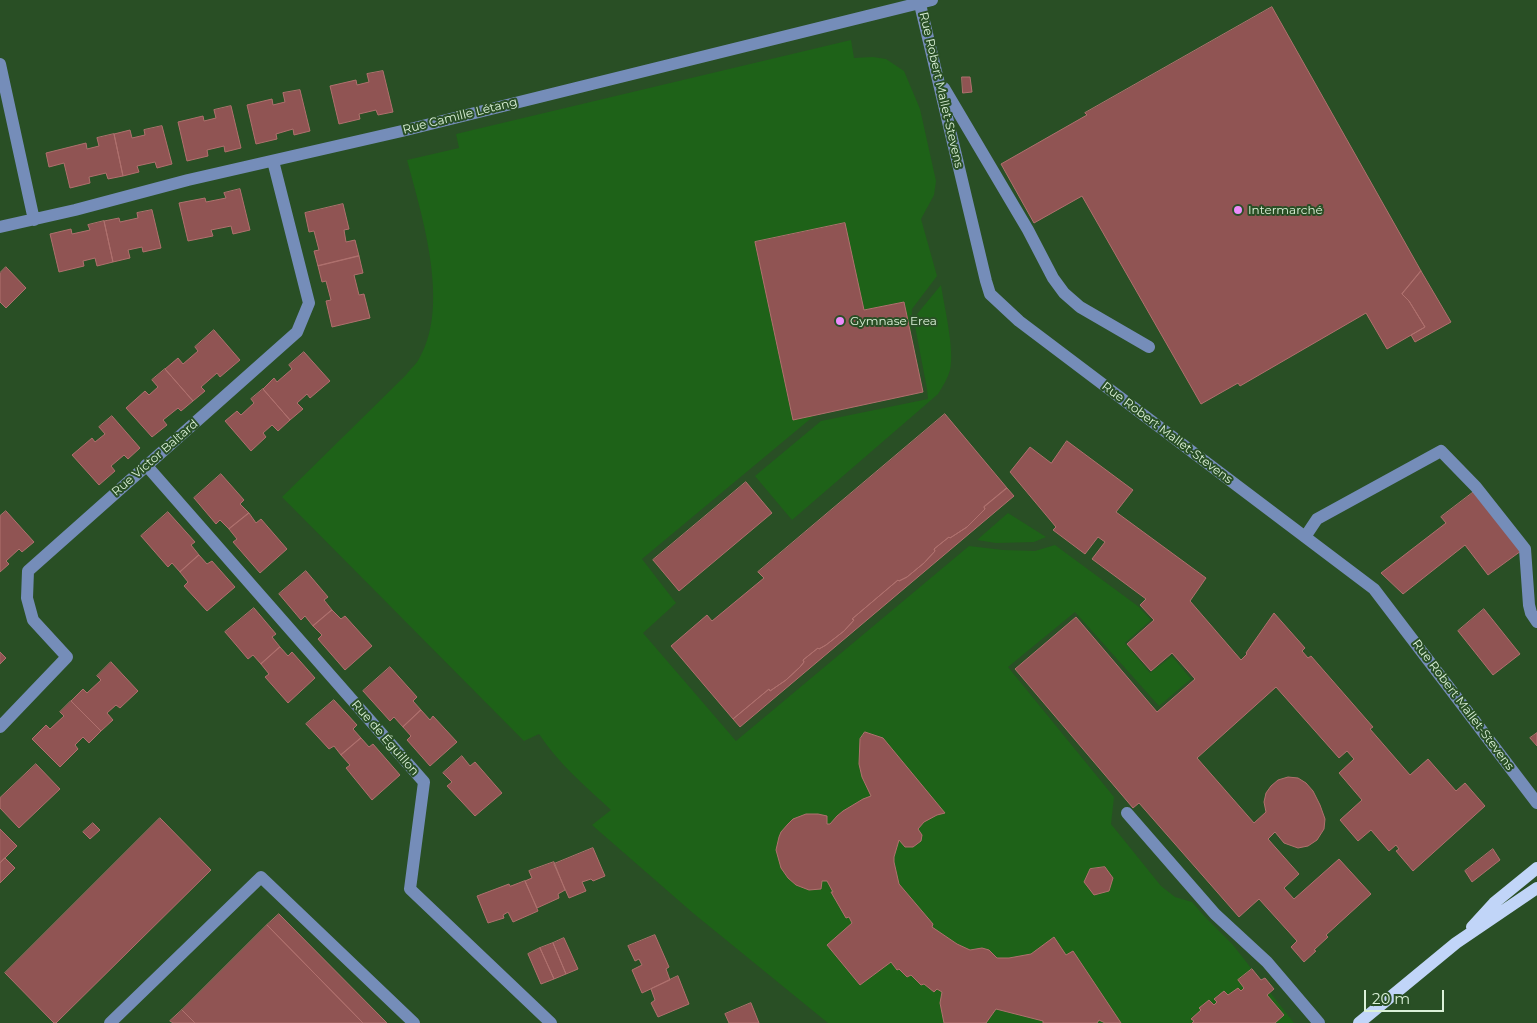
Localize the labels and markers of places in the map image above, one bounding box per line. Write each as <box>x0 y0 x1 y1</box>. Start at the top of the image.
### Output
place label: Intermarché <box>1248 203 1323 217</box>
marker: Intermarché <box>1232 204 1244 216</box>
place label: Gymnase Erea <box>850 314 937 328</box>
marker: Gymnase Erea <box>834 315 846 327</box>

